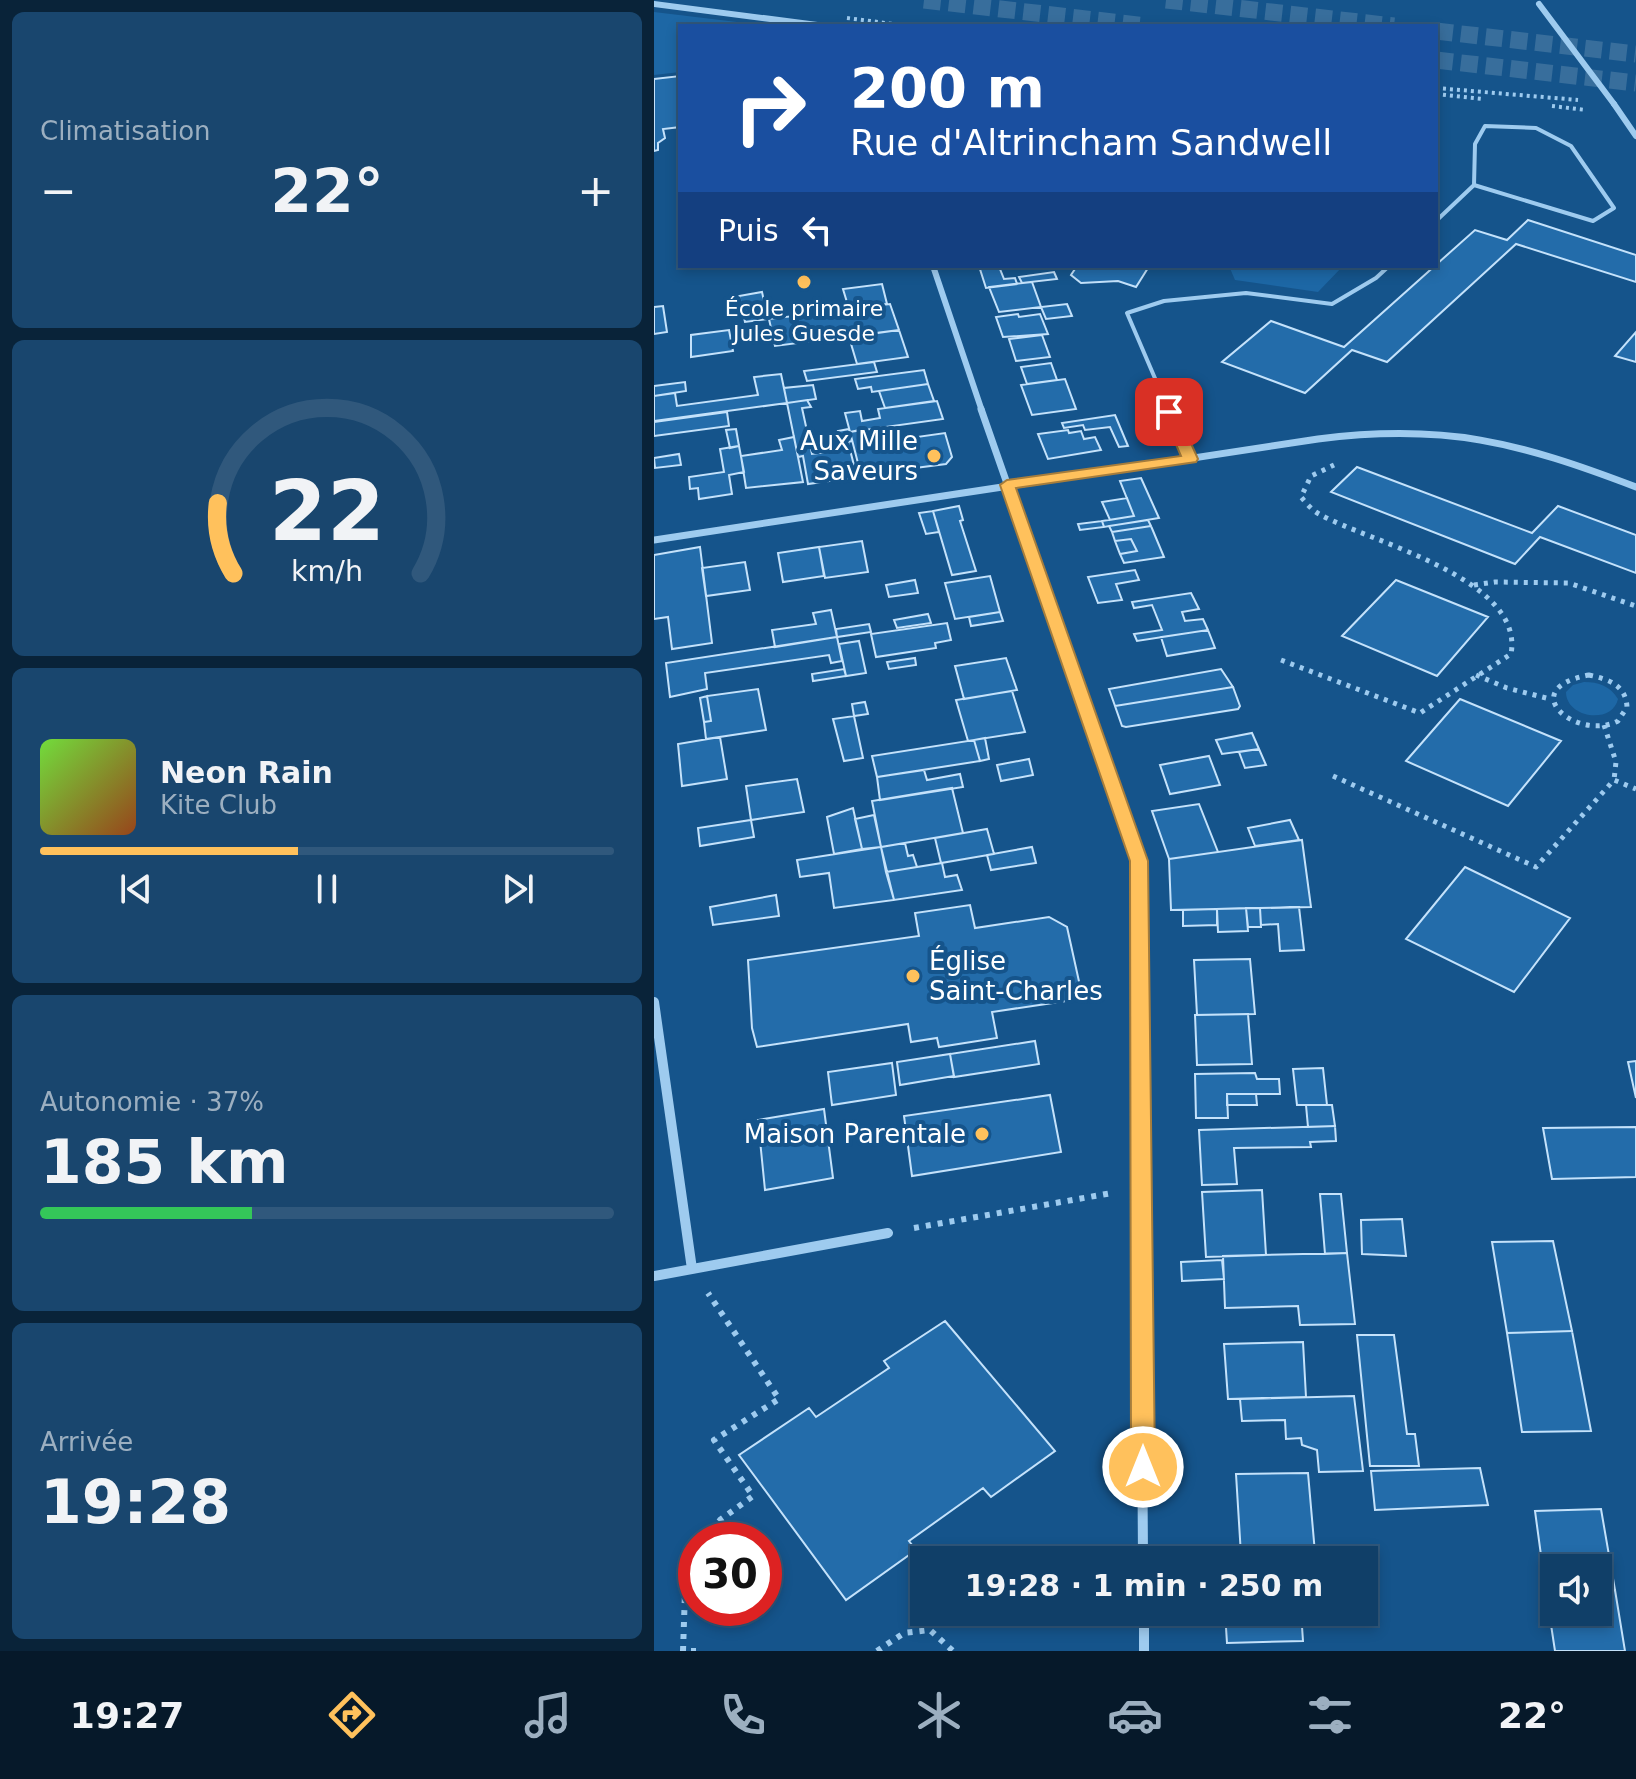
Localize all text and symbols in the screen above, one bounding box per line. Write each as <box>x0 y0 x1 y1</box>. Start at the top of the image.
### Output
text: 200 m <box>850 55 1045 120</box>
icon: right <box>718 56 822 160</box>
text: Climatisation <box>40 116 211 146</box>
text: Rue d'Altrincham Sandwell <box>850 122 1332 163</box>
text: 22° <box>270 156 384 226</box>
text: − <box>40 165 77 216</box>
text: + <box>577 165 614 216</box>
icon: left <box>795 208 839 252</box>
text: Puis <box>718 213 779 248</box>
marker: École primaire Jules Guesde <box>795 273 813 291</box>
place label: École primaire Jules Guesde <box>725 296 883 346</box>
pin <box>1135 378 1203 446</box>
icon: arrive <box>1147 390 1191 434</box>
place label: Aux Mille Saveurs <box>800 426 918 486</box>
marker: Aux Mille Saveurs <box>925 447 943 465</box>
text: 22 <box>269 462 385 559</box>
text: km/h <box>291 554 363 588</box>
text: Neon Rain <box>160 755 333 790</box>
text: Kite Club <box>160 790 277 820</box>
icon: previous <box>114 867 158 911</box>
icon: pause <box>305 867 349 911</box>
icon: next <box>496 867 540 911</box>
place label: Église Saint-Charles <box>929 945 1103 1006</box>
marker: Église Saint-Charles <box>904 967 922 985</box>
text: Autonomie · 37% <box>40 1087 264 1117</box>
place label: Maison Parentale <box>744 1119 966 1149</box>
marker: Maison Parentale <box>973 1125 991 1143</box>
text: 185 km <box>40 1127 289 1197</box>
position arrow <box>1101 1425 1185 1509</box>
text: Arrivée <box>40 1427 133 1457</box>
text: 19:28 <box>40 1467 231 1537</box>
speed limit sign: 30 <box>678 1522 782 1626</box>
map controls <box>1540 1554 1612 1626</box>
button: sound <box>1540 1554 1612 1626</box>
text: 19:28 · 1 min · 250 m <box>965 1568 1323 1603</box>
icon: directions <box>324 1687 380 1743</box>
icon: music <box>520 1687 576 1743</box>
icon: phone <box>715 1687 771 1743</box>
icon: climate <box>911 1687 967 1743</box>
icon: car <box>1107 1687 1163 1743</box>
icon: filters <box>1302 1687 1358 1743</box>
text: 19:27 <box>70 1695 184 1736</box>
text: 22° <box>1498 1695 1566 1736</box>

